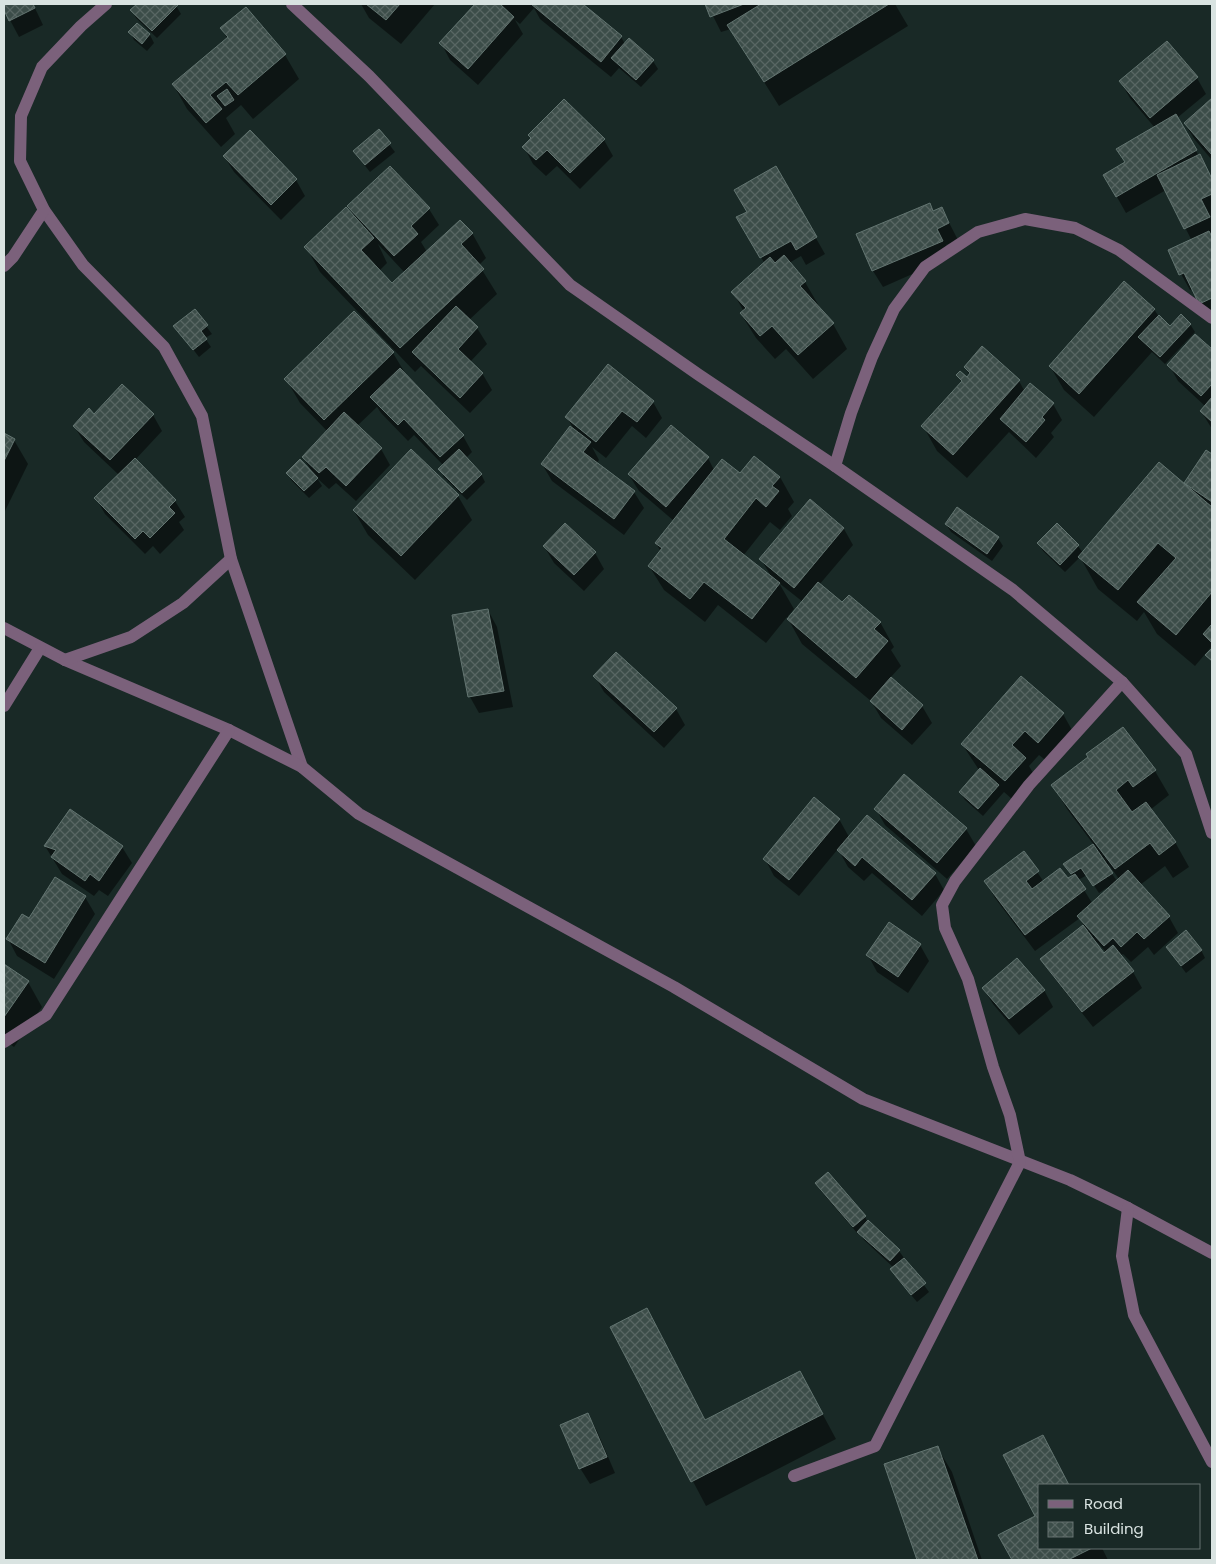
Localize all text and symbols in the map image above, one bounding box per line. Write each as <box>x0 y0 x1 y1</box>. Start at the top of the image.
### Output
legend <box>1038 1484 1201 1549</box>
text: Road <box>1084 1493 1123 1514</box>
text: Building <box>1084 1518 1144 1539</box>

